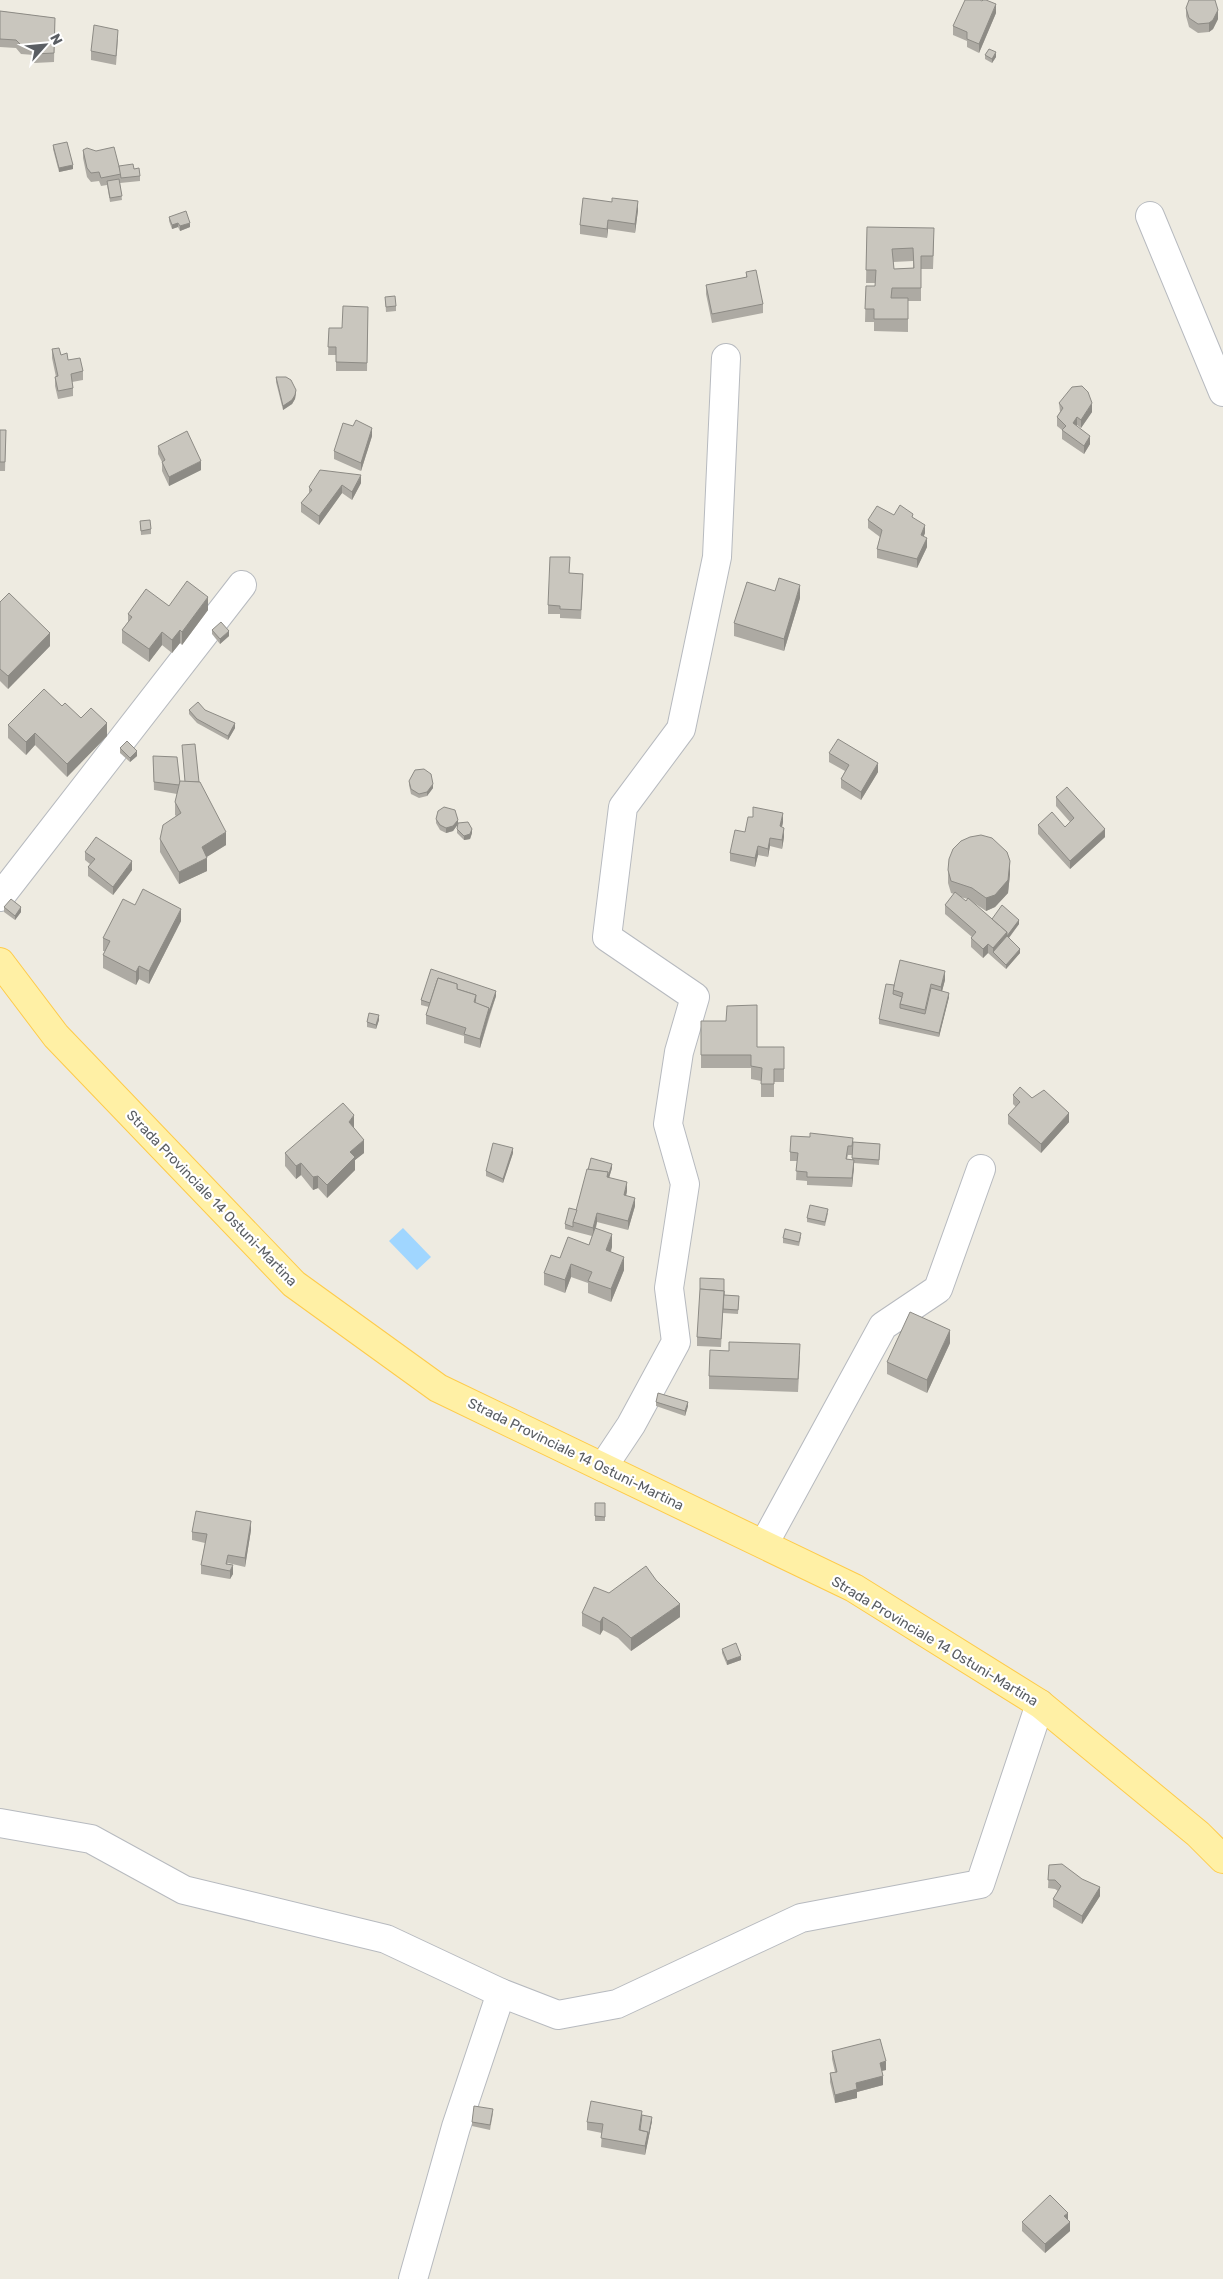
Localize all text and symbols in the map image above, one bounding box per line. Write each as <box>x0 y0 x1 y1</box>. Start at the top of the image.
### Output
north arrow <box>20 20 70 70</box>
text: N <box>46 31 66 48</box>
street label: Strada Provinciale 14 Ostuni-Martina <box>123 1107 300 1290</box>
street label: Strada Provinciale 14 Ostuni-Martina <box>465 1395 687 1514</box>
street label: Strada Provinciale 14 Ostuni-Martina <box>828 1573 1041 1710</box>

